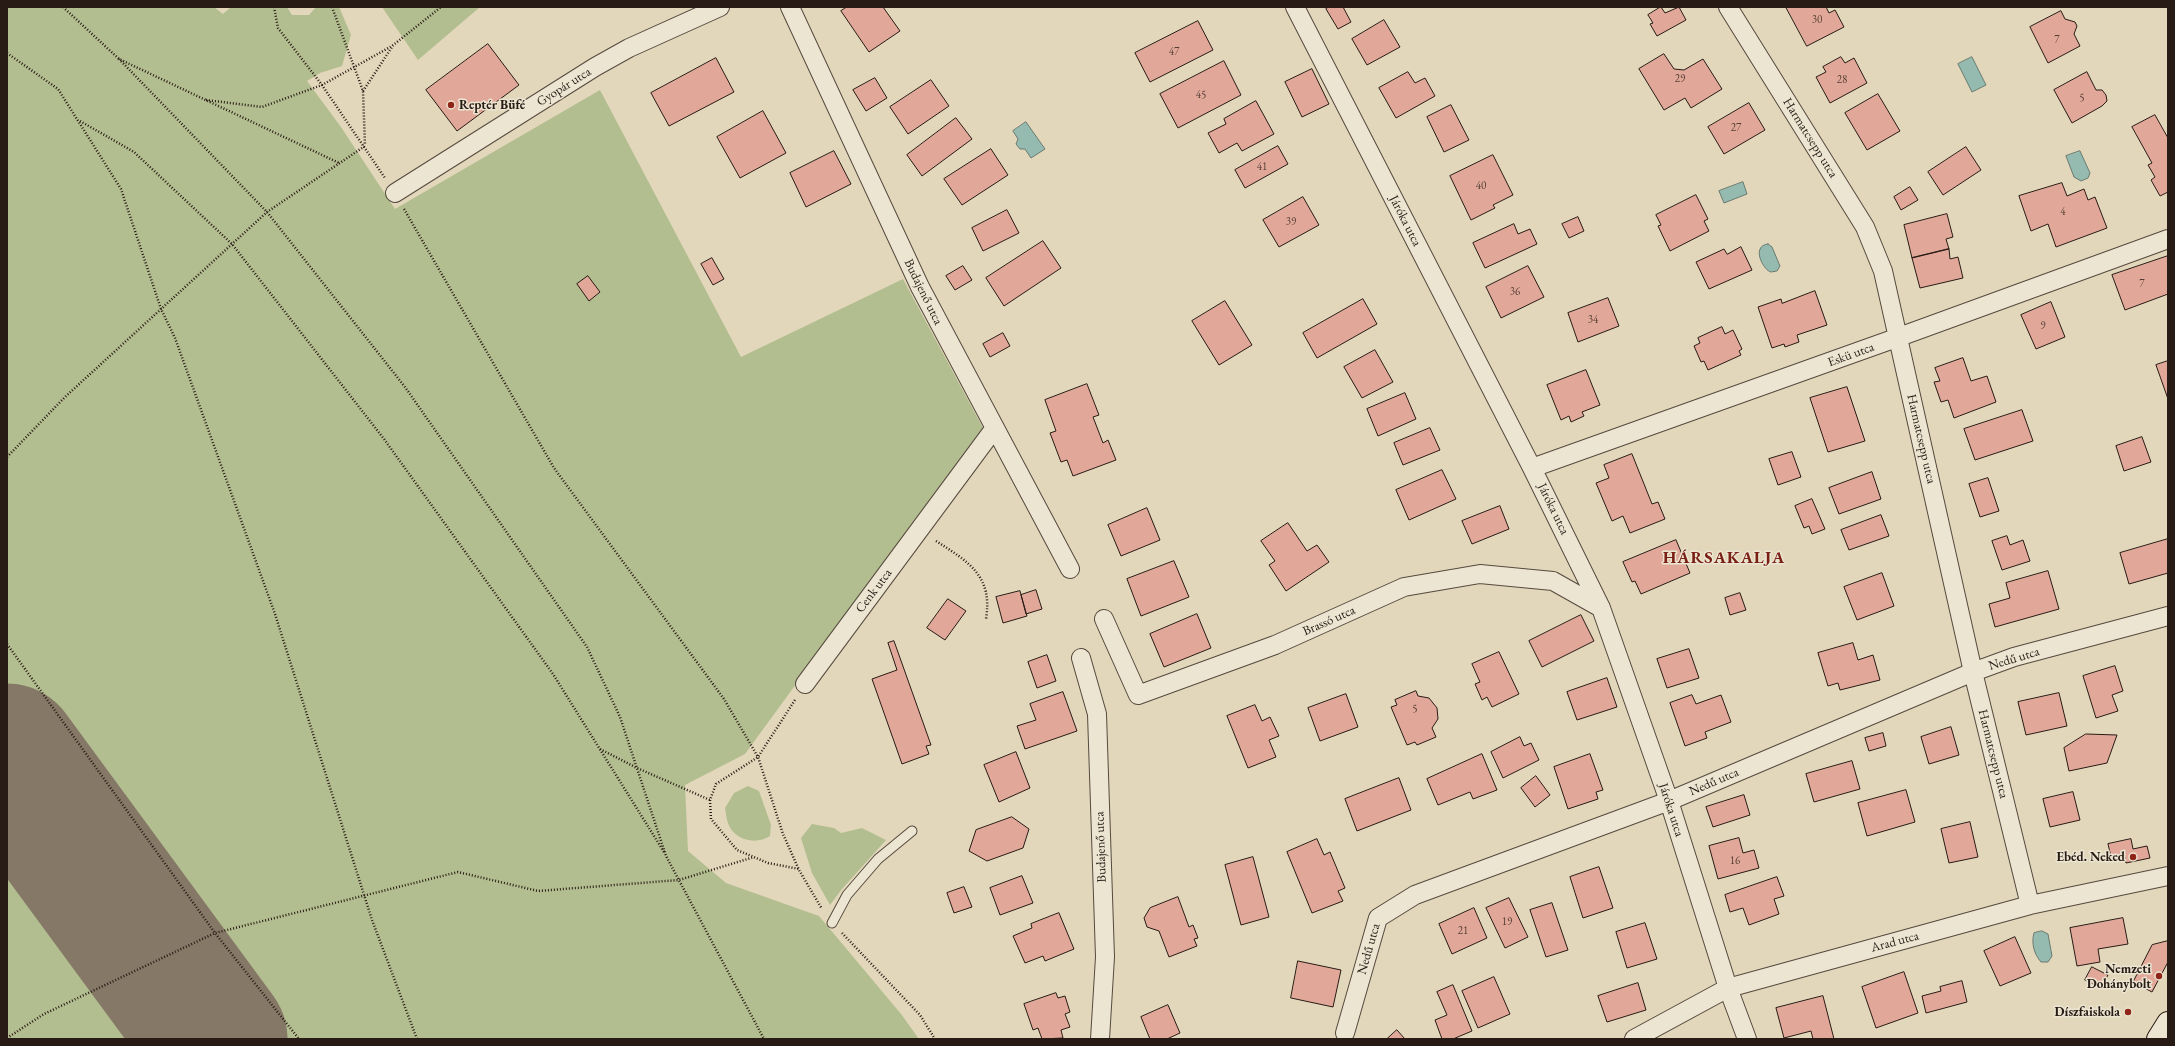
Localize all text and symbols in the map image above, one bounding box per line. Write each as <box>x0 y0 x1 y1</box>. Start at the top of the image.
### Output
house number: 30 <box>1812 13 1822 27</box>
house number: 7 <box>2054 33 2060 47</box>
house number: 47 <box>1169 45 1179 59</box>
street label: Gyopár utca <box>534 64 594 110</box>
house number: 29 <box>1675 72 1685 86</box>
house number: 28 <box>1837 73 1847 87</box>
house number: 45 <box>1196 88 1206 102</box>
house number: 5 <box>2079 91 2085 105</box>
street label: Harmatcsepp utca <box>1779 95 1841 181</box>
place label: Reptér Büfé <box>459 97 525 113</box>
marker: Reptér Büfé <box>446 100 456 110</box>
house number: 27 <box>1731 121 1741 135</box>
house number: 41 <box>1257 160 1267 174</box>
house number: 40 <box>1476 179 1486 193</box>
street label: Járóka utca <box>1385 193 1425 249</box>
house number: 4 <box>2060 205 2066 219</box>
house number: 39 <box>1286 215 1296 229</box>
street label: Budajenő utca <box>900 257 946 327</box>
house number: 7 <box>2139 277 2145 291</box>
house number: 36 <box>1510 285 1520 299</box>
house number: 34 <box>1588 313 1598 327</box>
house number: 9 <box>2040 319 2046 333</box>
street label: Eskü utca <box>1826 339 1876 371</box>
street label: Harmatcsepp utca <box>1903 393 1939 485</box>
street label: Járóka utca <box>1534 481 1572 537</box>
district label: HÁRSAKALJA <box>1663 548 1785 568</box>
street label: Cenk utca <box>852 566 896 616</box>
street label: Brassó utca <box>1300 603 1358 639</box>
street label: Nedű utca <box>1987 644 2041 674</box>
house number: 5 <box>1412 702 1418 716</box>
street label: Harmatcsepp utca <box>1974 708 2012 800</box>
street label: Nedű utca <box>1687 765 1741 799</box>
street label: Járóka utca <box>1655 781 1687 839</box>
street label: Budajenő utca <box>1092 811 1110 883</box>
place label: Ebéd. Neked <box>2057 849 2125 865</box>
marker: Ebéd. Neked <box>2128 852 2138 862</box>
house number: 16 <box>1730 854 1740 868</box>
house number: 19 <box>1502 915 1512 929</box>
street label: Nedű utca <box>1354 922 1384 976</box>
house number: 21 <box>1458 924 1468 938</box>
street label: Arad utca <box>1869 928 1921 956</box>
place label: Nemzeti Dohánybolt <box>2087 961 2151 992</box>
marker: Nemzeti Dohánybolt <box>2154 971 2164 981</box>
place label: Díszfaiskola <box>2055 1004 2120 1020</box>
marker: Díszfaiskola <box>2123 1007 2133 1017</box>

